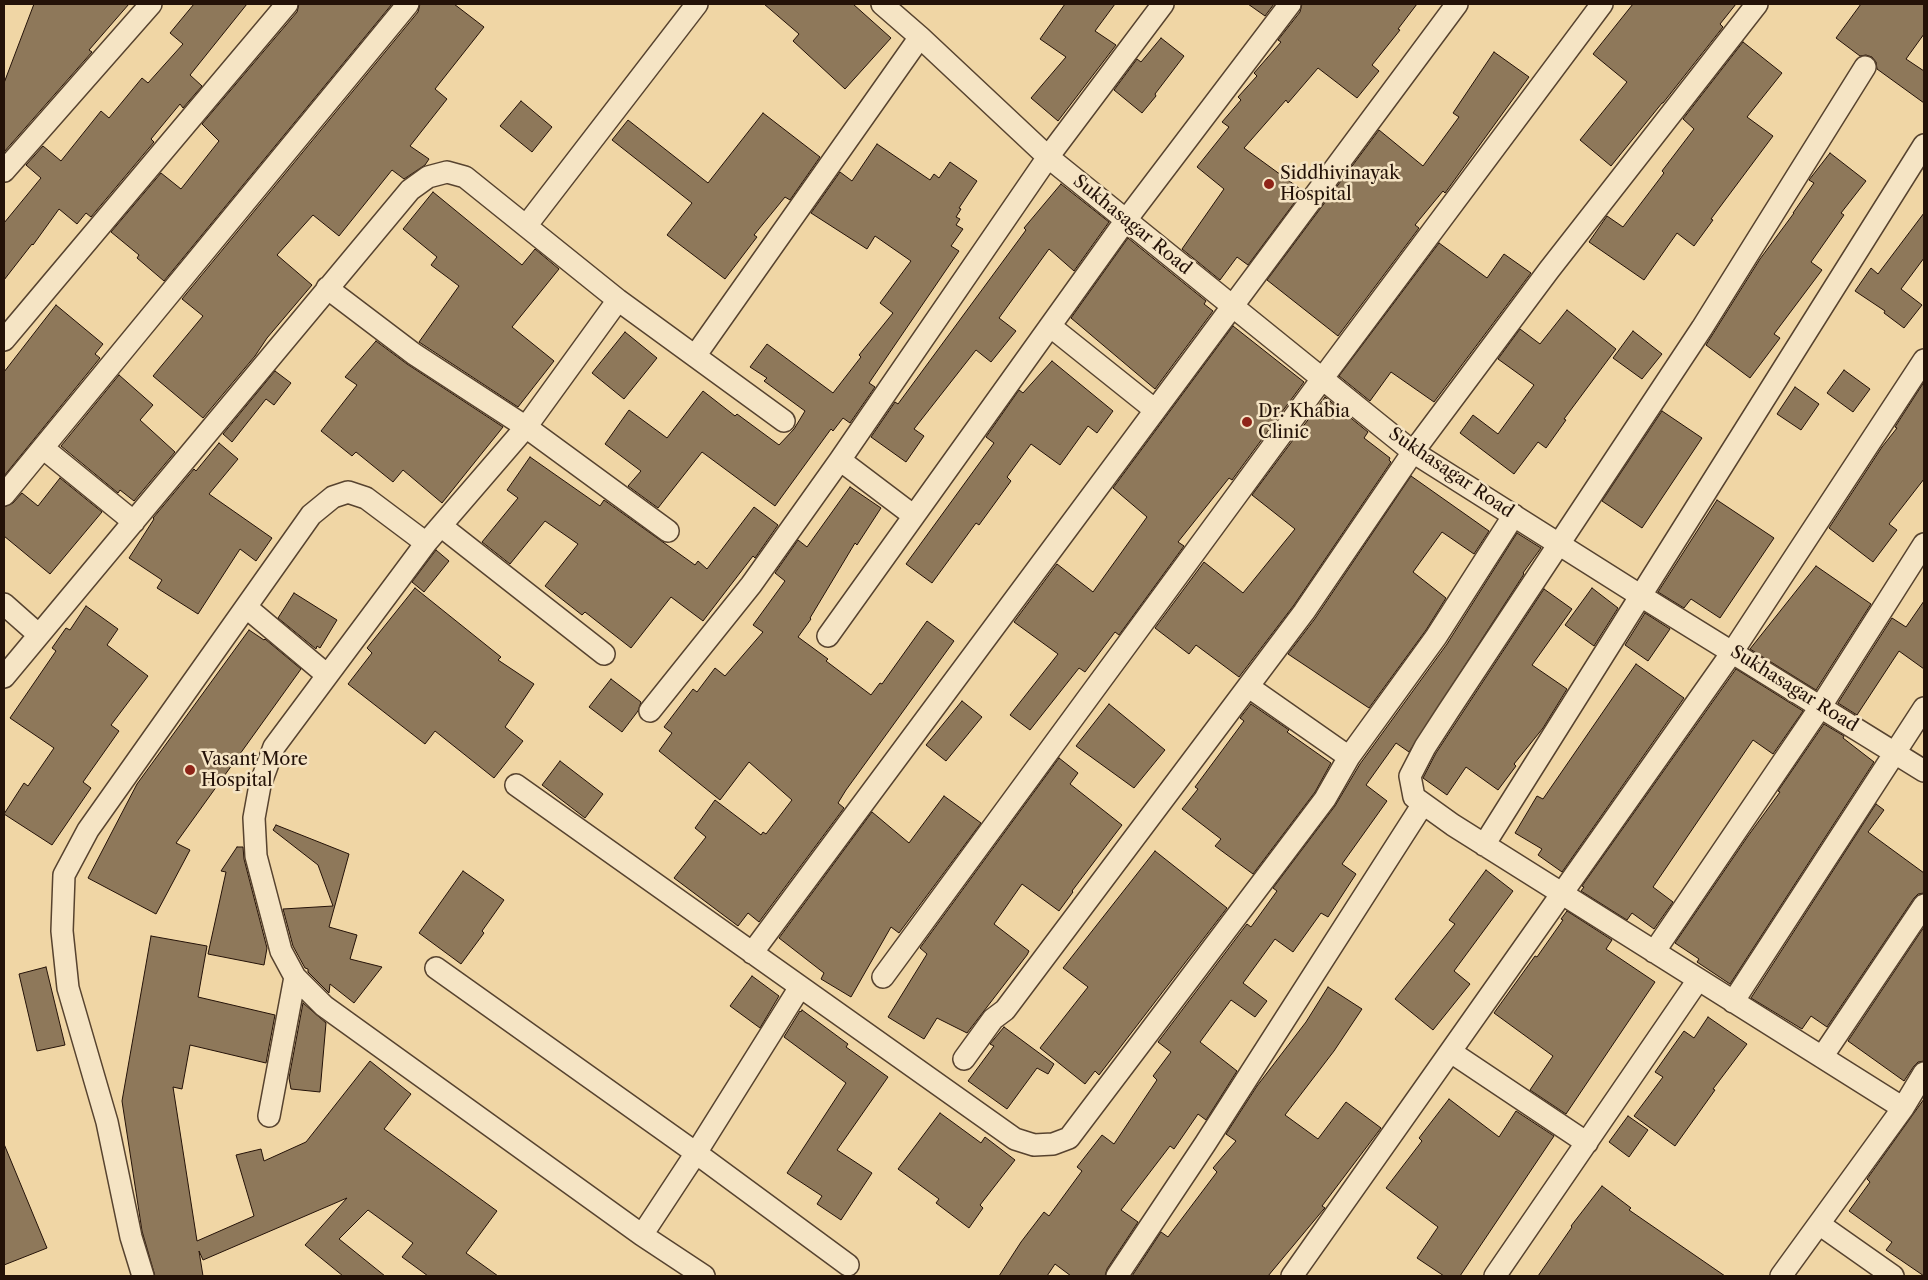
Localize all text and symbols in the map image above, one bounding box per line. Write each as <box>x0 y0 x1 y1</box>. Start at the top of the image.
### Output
place label: Siddhivinayak Hospital <box>1280 163 1400 205</box>
street label: Sukhasagar Road <box>1068 171 1196 279</box>
marker: Siddhivinayak Hospital <box>1262 177 1276 191</box>
place label: Dr. Khabia Clinic <box>1258 401 1350 444</box>
marker: Dr. Khabia Clinic <box>1240 415 1254 429</box>
street label: Sukhasagar Road <box>1384 423 1518 523</box>
street label: Sukhasagar Road <box>1726 641 1862 737</box>
place label: Vasant More Hospital <box>201 749 308 792</box>
marker: Vasant More Hospital <box>183 763 197 777</box>

